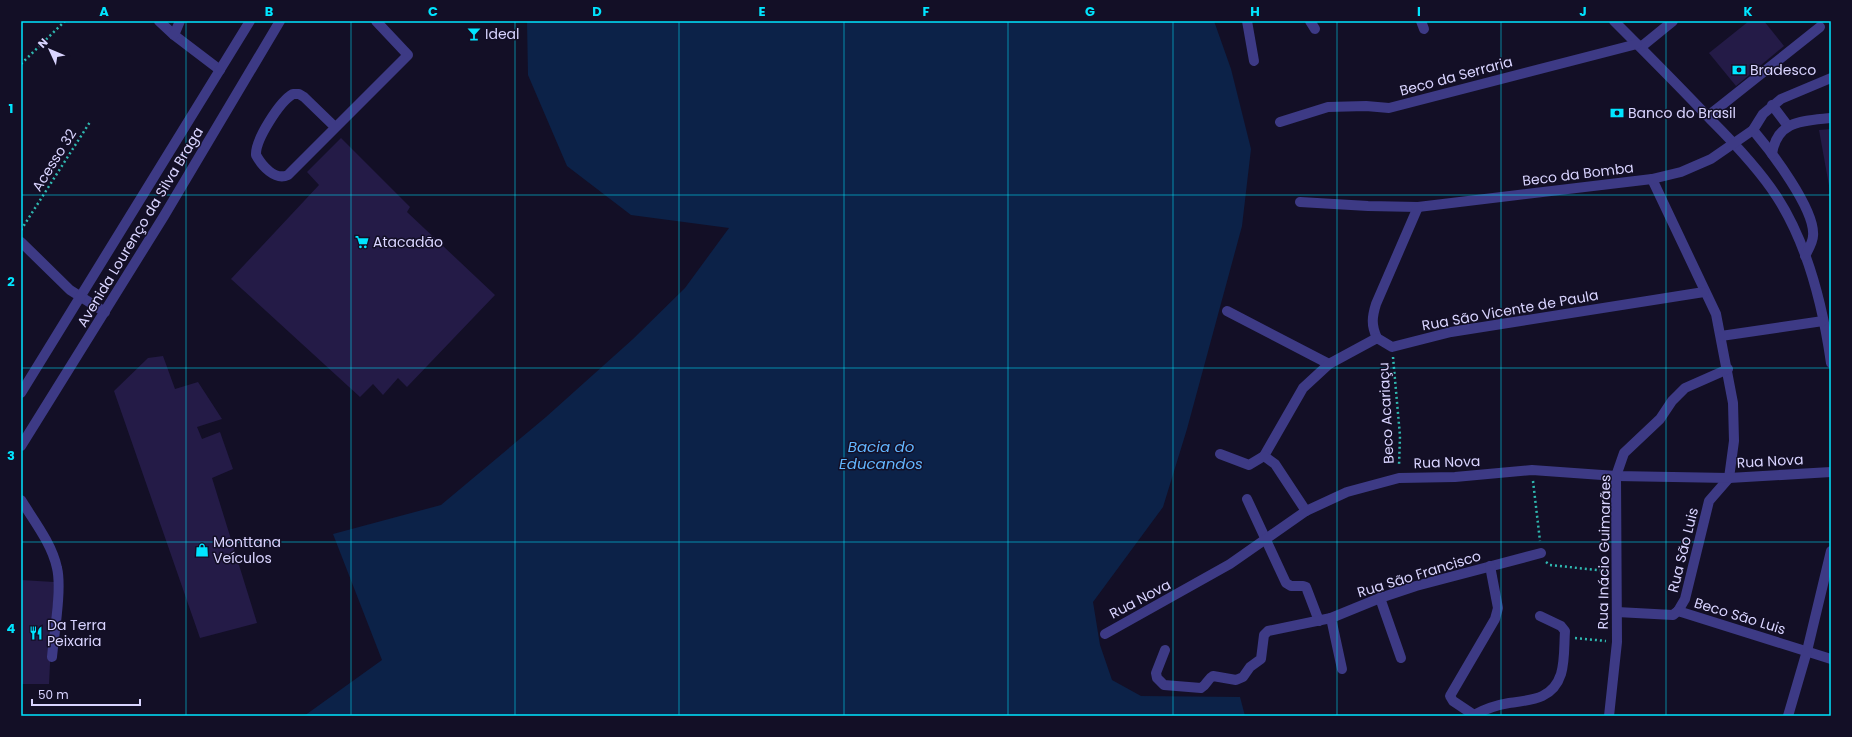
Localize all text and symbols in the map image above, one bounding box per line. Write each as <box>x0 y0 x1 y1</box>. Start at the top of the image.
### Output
text: A <box>99 2 109 21</box>
text: B <box>265 2 274 21</box>
text: C <box>428 2 438 21</box>
text: D <box>592 2 602 21</box>
text: E <box>758 2 766 21</box>
text: F <box>922 2 930 21</box>
text: G <box>1085 2 1095 21</box>
text: H <box>1250 2 1260 21</box>
text: I <box>1417 2 1421 21</box>
text: J <box>1579 2 1587 21</box>
text: K <box>1743 2 1753 21</box>
place label: Ideal <box>485 24 520 44</box>
bar icon: Ideal <box>466 26 482 42</box>
north arrow <box>30 30 70 70</box>
text: N <box>34 35 51 52</box>
street label: Beco da Serraria <box>1397 51 1515 101</box>
place label: Bradesco <box>1750 60 1816 80</box>
bank icon: Bradesco <box>1731 62 1747 78</box>
text: 1 <box>9 99 13 118</box>
place label: Banco do Brasil <box>1628 103 1736 123</box>
bank icon: Banco do Brasil <box>1609 105 1625 121</box>
street label: Avenida Lourenço da Silva Braga <box>72 123 208 331</box>
street label: Acesso 32 <box>27 125 81 195</box>
street label: Beco da Bomba <box>1521 157 1635 191</box>
place label: Atacadão <box>373 232 443 252</box>
supermarket icon: Atacadão <box>354 234 370 250</box>
text: 2 <box>7 272 15 291</box>
street label: Rua São Vicente de Paula <box>1420 285 1600 335</box>
street label: Beco Acariaçu <box>1373 362 1399 464</box>
water label: Bacia do Educandos <box>839 436 923 474</box>
text: 3 <box>7 446 15 465</box>
street label: Rua Nova <box>1736 449 1804 473</box>
street label: Rua Nova <box>1413 451 1481 473</box>
street label: Rua Inácio Guimarães <box>1593 474 1615 630</box>
street label: Rua São Luis <box>1663 505 1703 595</box>
place label: Monttana Veículos <box>213 532 281 568</box>
shop icon: Monttana Veículos <box>194 542 210 558</box>
street label: Rua São Francisco <box>1355 546 1483 602</box>
street label: Rua Nova <box>1106 574 1174 624</box>
street label: Beco São Luis <box>1692 593 1788 639</box>
place label: Da Terra Peixaria <box>47 615 106 651</box>
text: 4 <box>7 619 16 638</box>
restaurant icon: Da Terra Peixaria <box>28 625 44 641</box>
scale bar <box>32 681 140 707</box>
text: 50 m <box>38 686 69 703</box>

